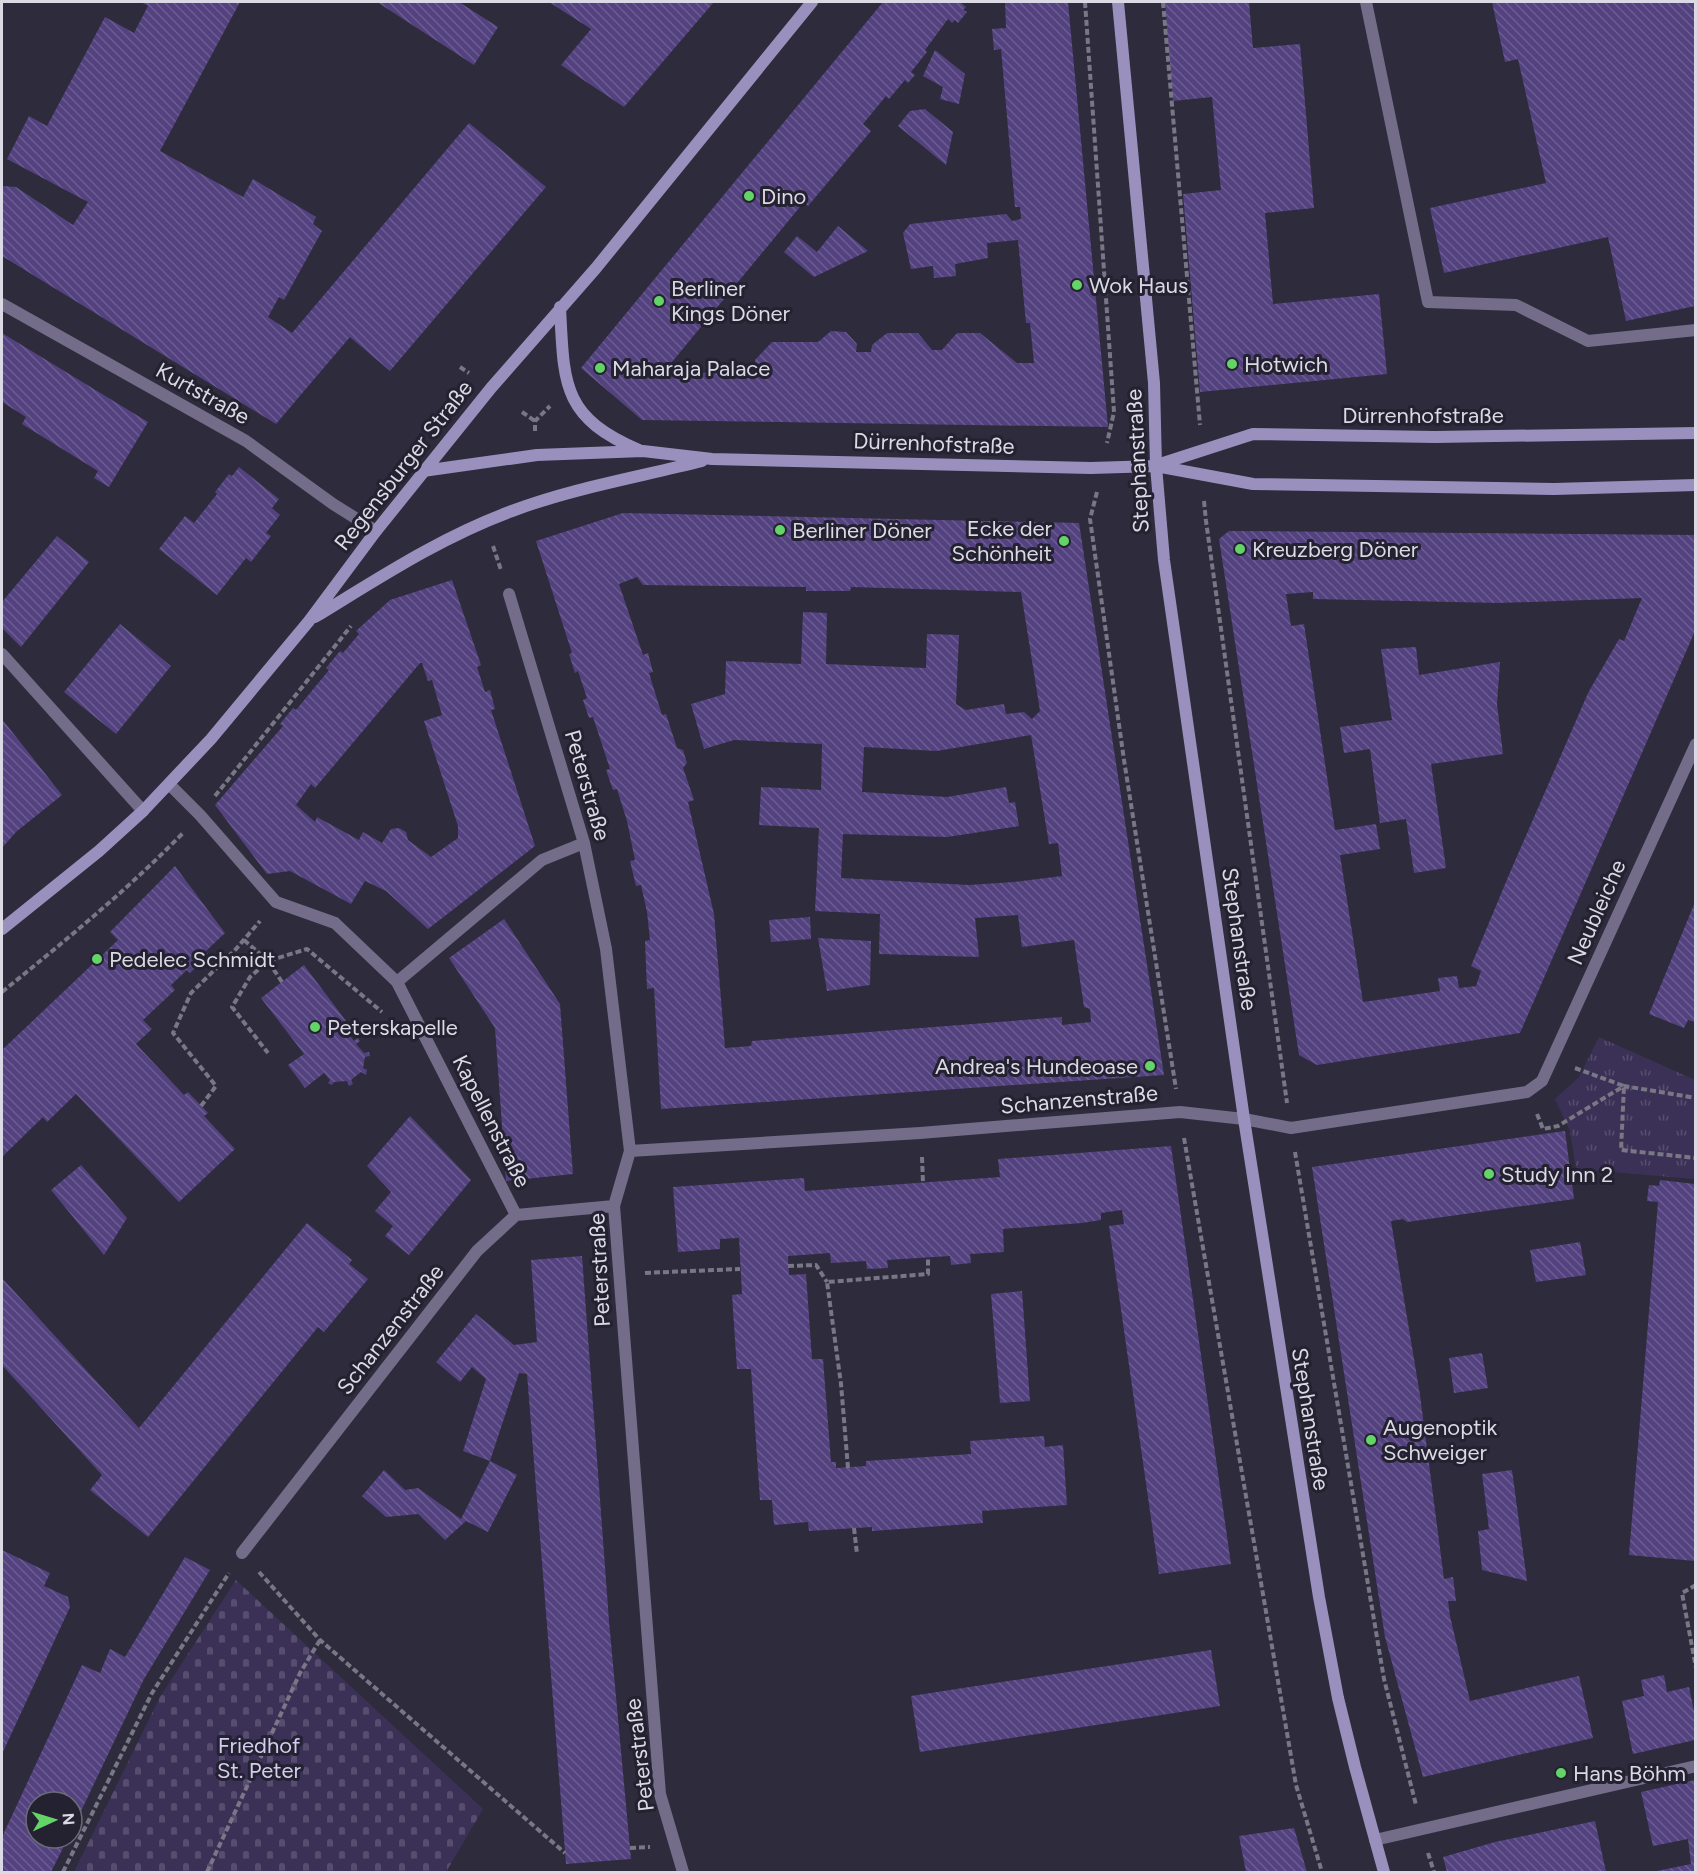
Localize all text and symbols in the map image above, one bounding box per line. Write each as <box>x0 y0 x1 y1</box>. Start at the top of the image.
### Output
place label: Dino <box>761 183 806 210</box>
marker: Dino <box>742 189 756 203</box>
place label: Wok Haus <box>1089 272 1188 299</box>
place label: Berliner Kings Döner <box>671 275 791 327</box>
marker: Wok Haus <box>1070 278 1084 292</box>
marker: Berliner Kings Döner <box>652 294 666 308</box>
place label: Hotwich <box>1244 351 1328 378</box>
place label: Maharaja Palace <box>612 355 770 382</box>
street label: Kurtstraße <box>151 357 254 430</box>
marker: Hotwich <box>1225 357 1239 371</box>
marker: Maharaja Palace <box>593 361 607 375</box>
street label: Regensburger Straße <box>329 375 478 556</box>
street label: Stephanstraße <box>1120 388 1155 534</box>
street label: Dürrenhofstraße <box>1342 402 1504 429</box>
street label: Dürrenhofstraße <box>853 427 1015 460</box>
place label: Ecke der Schönheit <box>952 515 1053 567</box>
place label: Berliner Döner <box>792 517 932 544</box>
marker: Berliner Döner <box>773 523 787 537</box>
marker: Ecke der Schönheit <box>1057 534 1071 548</box>
place label: Kreuzberg Döner <box>1252 536 1419 563</box>
marker: Kreuzberg Döner <box>1233 542 1247 556</box>
street label: Peterstraße <box>559 727 616 844</box>
street label: Neubleiche <box>1561 855 1632 969</box>
street label: Stephanstraße <box>1216 866 1263 1012</box>
place label: Pedelec Schmidt <box>109 946 275 973</box>
marker: Pedelec Schmidt <box>90 952 104 966</box>
place label: Peterskapelle <box>327 1014 458 1041</box>
marker: Peterskapelle <box>308 1020 322 1034</box>
street label: Kapellenstraße <box>447 1050 537 1192</box>
place label: Andrea's Hundeoase <box>935 1053 1138 1080</box>
marker: Andrea's Hundeoase <box>1143 1059 1157 1073</box>
street label: Schanzenstraße <box>999 1079 1159 1120</box>
place label: Study Inn 2 <box>1501 1161 1613 1188</box>
marker: Study Inn 2 <box>1482 1167 1496 1181</box>
street label: Peterstraße <box>583 1212 616 1328</box>
street label: Schanzenstraße <box>331 1259 450 1400</box>
street label: Stephanstraße <box>1286 1346 1335 1492</box>
place label: Augenoptik Schweiger <box>1383 1414 1498 1466</box>
marker: Augenoptik Schweiger <box>1364 1433 1378 1447</box>
street label: Peterstraße <box>619 1697 660 1813</box>
park label: Friedhof St. Peter <box>217 1732 302 1784</box>
place label: Hans Böhm <box>1573 1760 1686 1787</box>
marker: Hans Böhm <box>1554 1766 1568 1780</box>
north arrow <box>24 1790 84 1850</box>
text: N <box>59 1812 78 1826</box>

